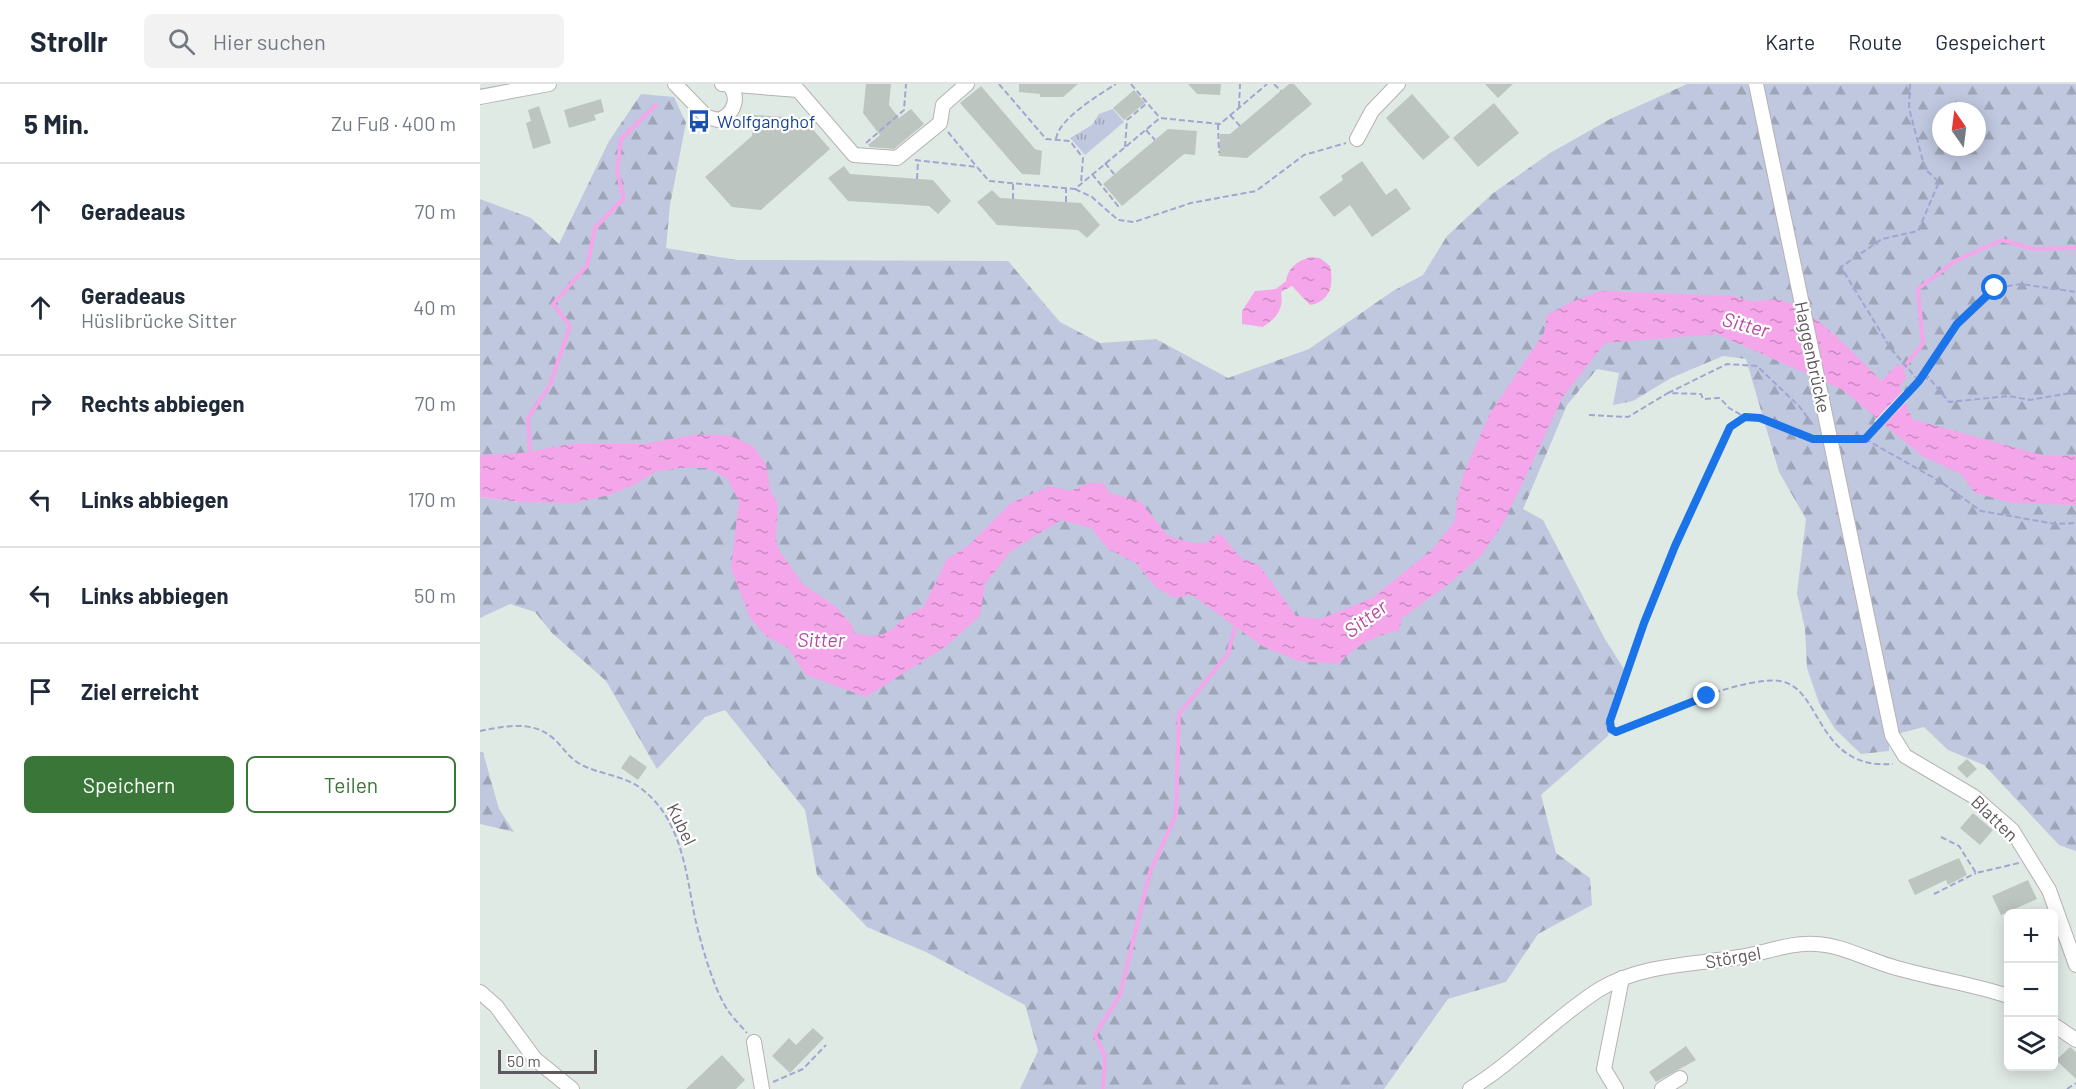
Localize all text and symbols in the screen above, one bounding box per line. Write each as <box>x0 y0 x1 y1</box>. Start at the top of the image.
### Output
search box <box>144 14 564 68</box>
text: Strollr <box>30 24 108 58</box>
icon: search <box>165 25 198 58</box>
text: Hier suchen <box>213 28 326 54</box>
text: Karte <box>1765 29 1815 54</box>
text: Route <box>1848 29 1902 54</box>
text: Gespeichert <box>1935 29 2046 54</box>
north arrow <box>1932 102 1986 156</box>
text: 5 Min. <box>24 108 89 139</box>
bus stop icon: Wolfganghof <box>686 108 712 134</box>
place label: Wolfganghof <box>717 110 815 132</box>
text: Zu Fuß · 400 m <box>331 111 456 135</box>
icon: ahead <box>24 195 57 228</box>
text: Geradeaus <box>81 198 185 224</box>
text: 70 m <box>415 199 456 223</box>
route start <box>1981 274 2007 300</box>
text: Geradeaus <box>81 282 185 308</box>
icon: ahead <box>24 291 57 324</box>
text: 40 m <box>413 295 456 319</box>
street label: Haggenbrücke <box>1790 299 1836 415</box>
water label: Sitter <box>1720 306 1773 342</box>
text: Hüslibrücke Sitter <box>81 308 237 332</box>
icon: right <box>24 387 57 420</box>
text: Rechts abbiegen <box>81 390 244 416</box>
text: 70 m <box>415 391 456 415</box>
icon: left <box>24 483 57 516</box>
text: Links abbiegen <box>81 486 229 512</box>
text: 170 m <box>408 487 456 511</box>
icon: left <box>24 579 57 612</box>
text: Links abbiegen <box>81 582 229 608</box>
text: 50 m <box>414 583 456 607</box>
water label: Sitter <box>1339 594 1392 642</box>
water label: Sitter <box>797 627 846 651</box>
icon: arrive <box>24 675 57 708</box>
text: Ziel erreicht <box>81 678 199 704</box>
route end <box>1693 682 1719 708</box>
button: Speichern <box>24 756 234 813</box>
button: Teilen <box>246 756 456 813</box>
street label: Blatten <box>1967 790 2023 846</box>
street label: Kubel <box>662 799 702 849</box>
map controls <box>2004 909 2058 1071</box>
button: + <box>2004 909 2058 963</box>
street label: Störgel <box>1703 941 1763 973</box>
button: − <box>2004 963 2058 1017</box>
button: layers <box>2004 1017 2058 1071</box>
scale bar <box>498 1047 597 1074</box>
text: 50 m <box>507 1051 541 1070</box>

